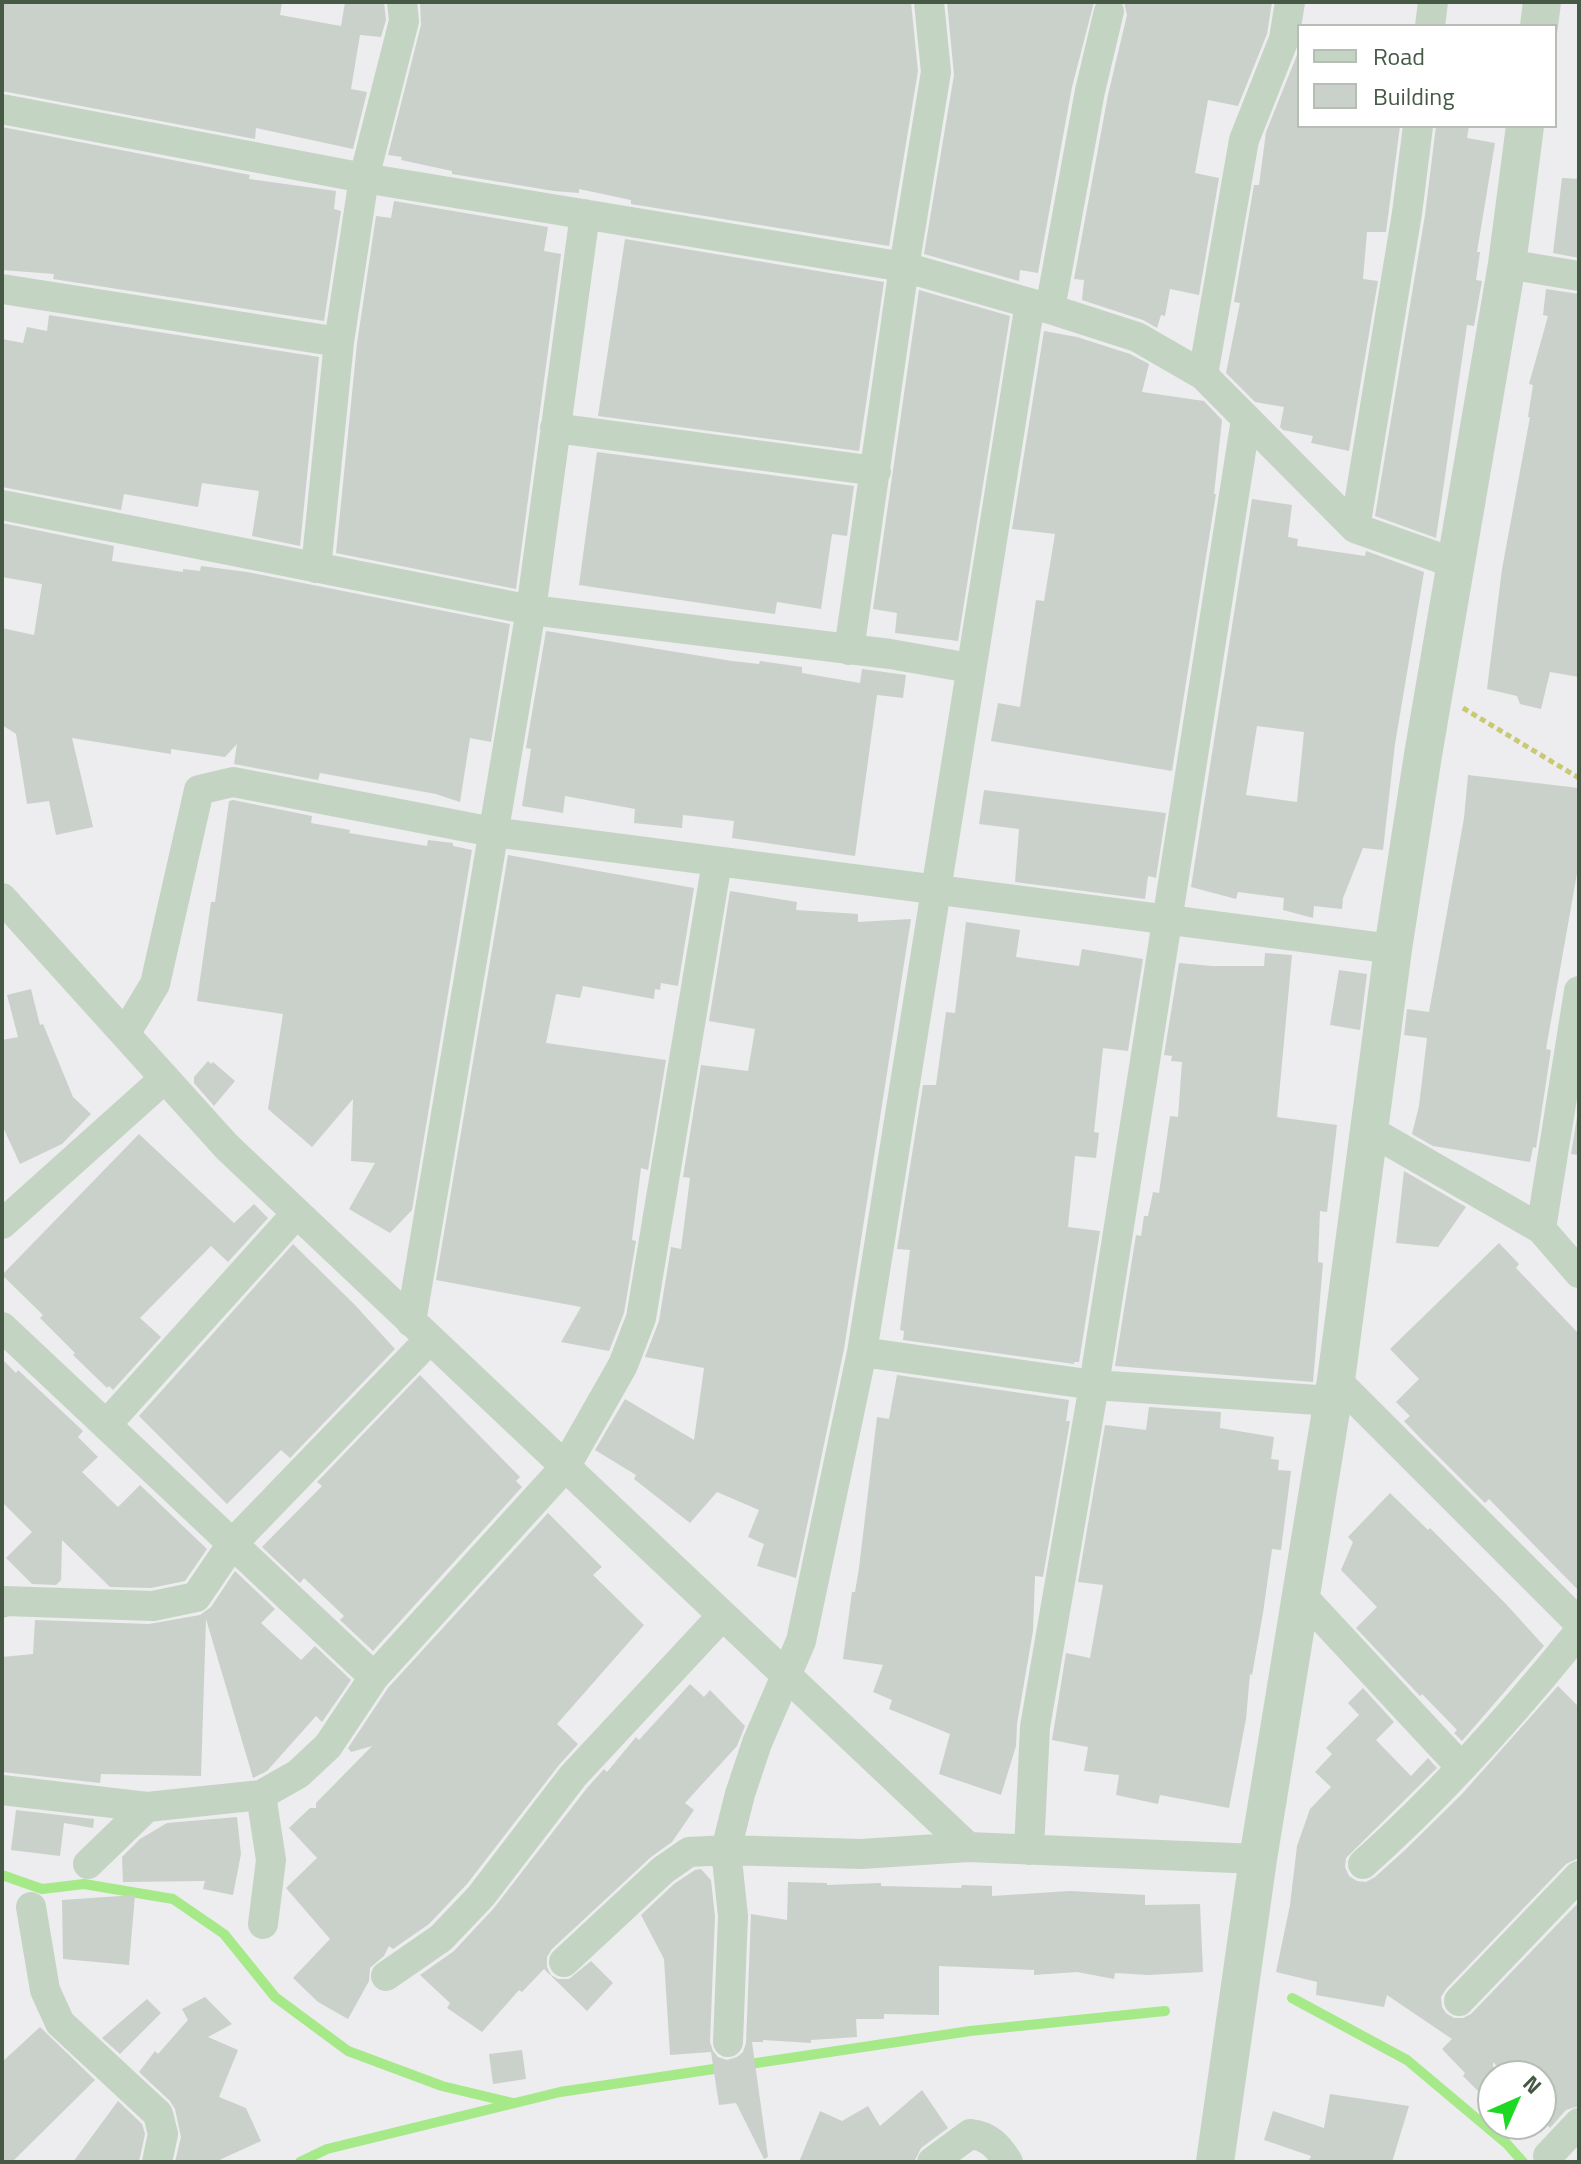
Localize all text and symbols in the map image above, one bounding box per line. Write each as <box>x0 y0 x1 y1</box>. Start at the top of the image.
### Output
legend <box>1297 24 1557 128</box>
text: Road <box>1373 38 1425 74</box>
text: Building <box>1373 78 1455 114</box>
north arrow <box>1477 2060 1557 2140</box>
text: N <box>1515 2067 1550 2102</box>

